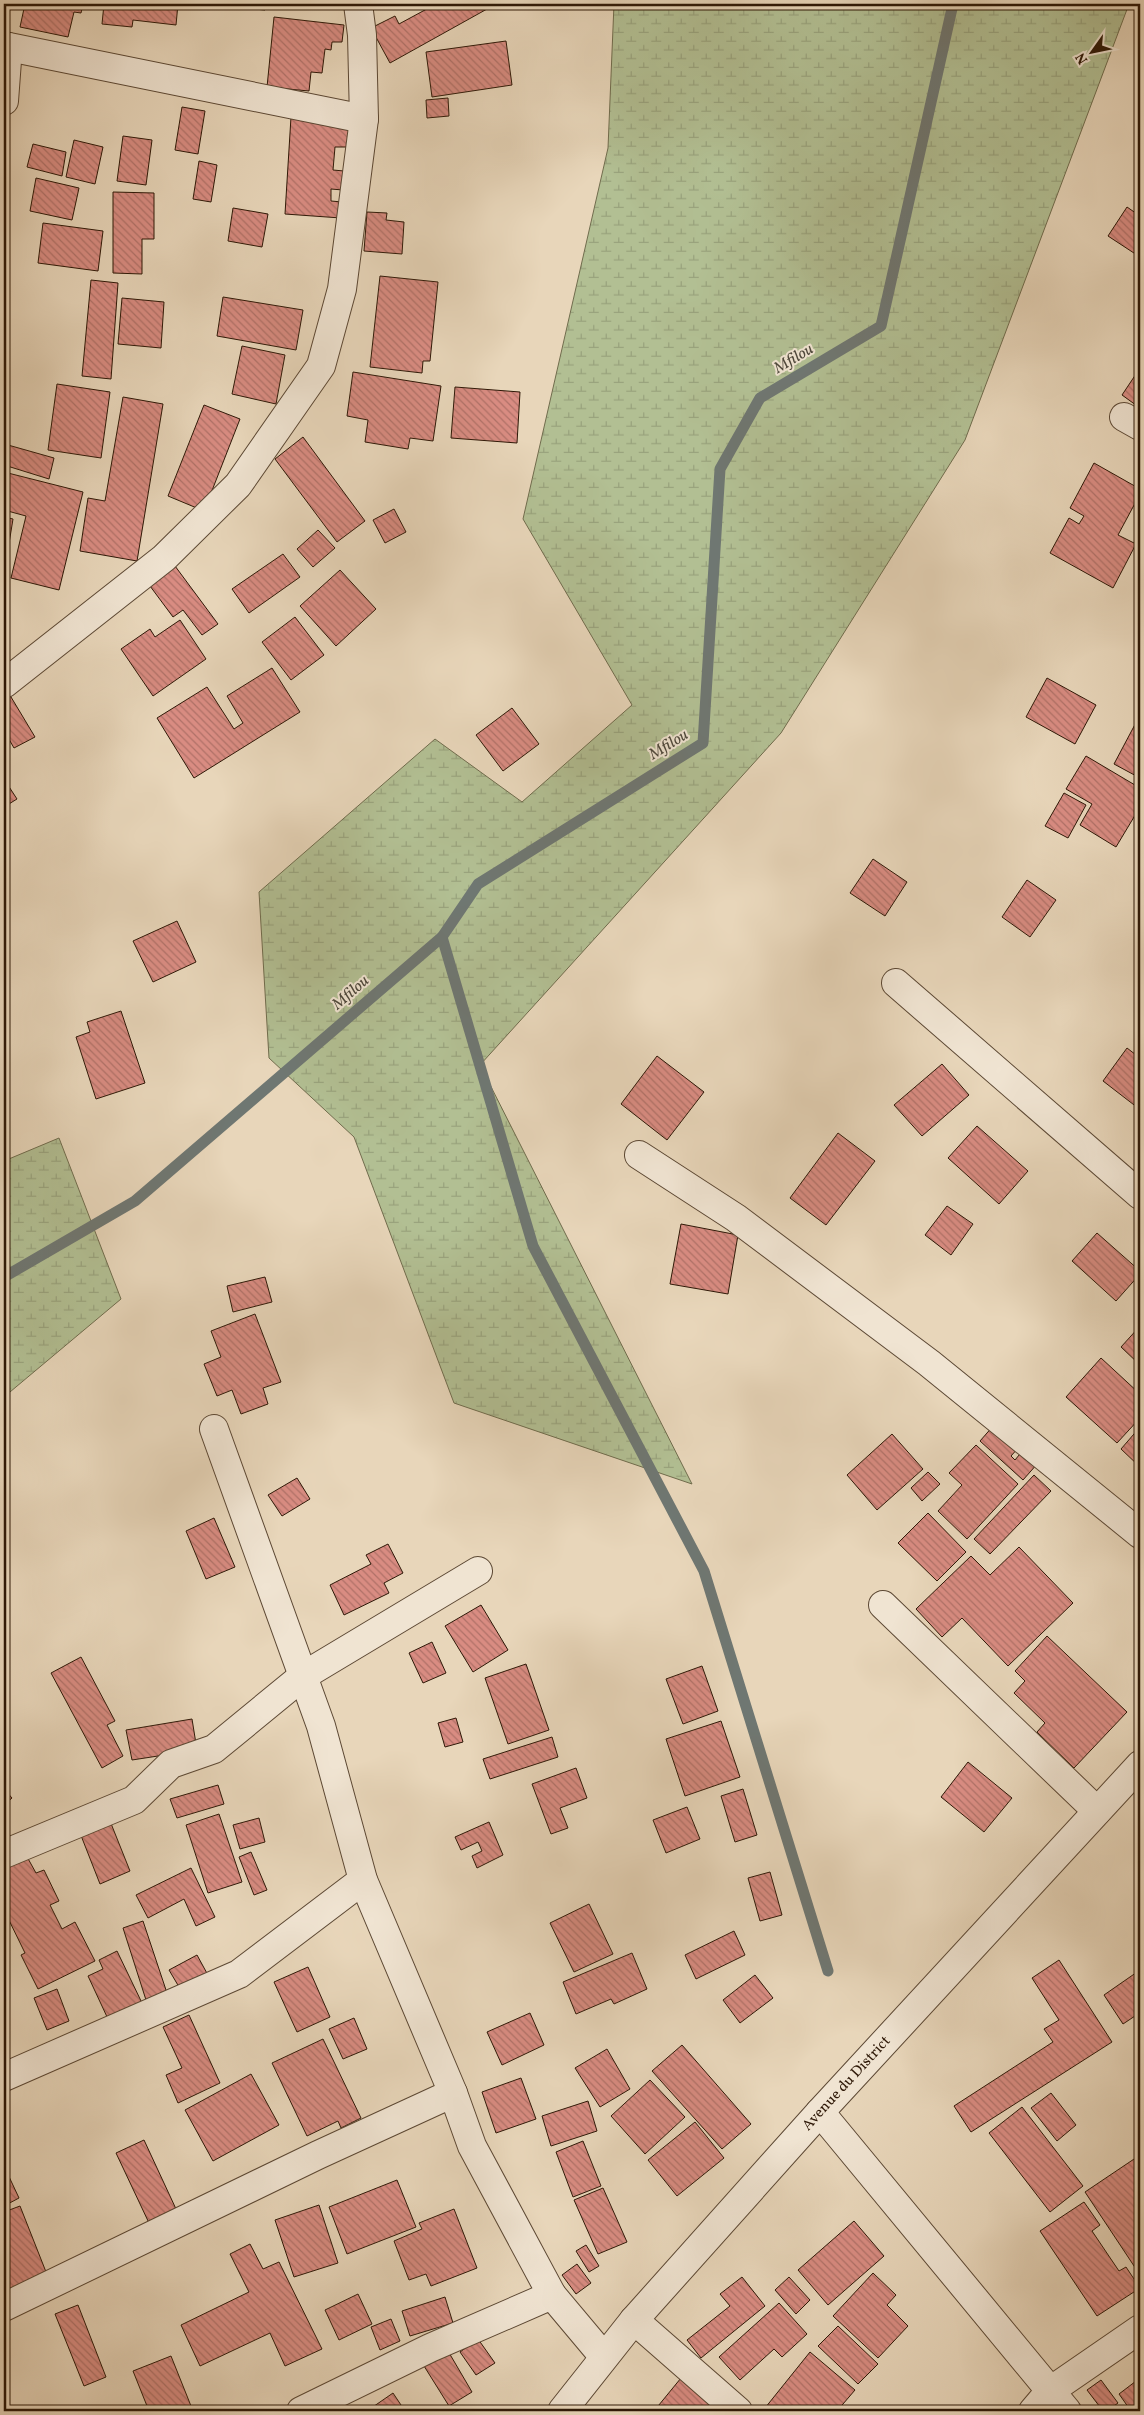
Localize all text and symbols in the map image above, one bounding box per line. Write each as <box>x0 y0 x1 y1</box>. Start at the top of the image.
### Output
north arrow <box>1066 28 1116 78</box>
text: N <box>1072 49 1093 68</box>
water label: Mfilou <box>769 339 818 380</box>
water label: Mfilou <box>644 724 693 766</box>
water label: Mfilou <box>327 971 374 1016</box>
street label: Avenue du District <box>797 2031 895 2135</box>

